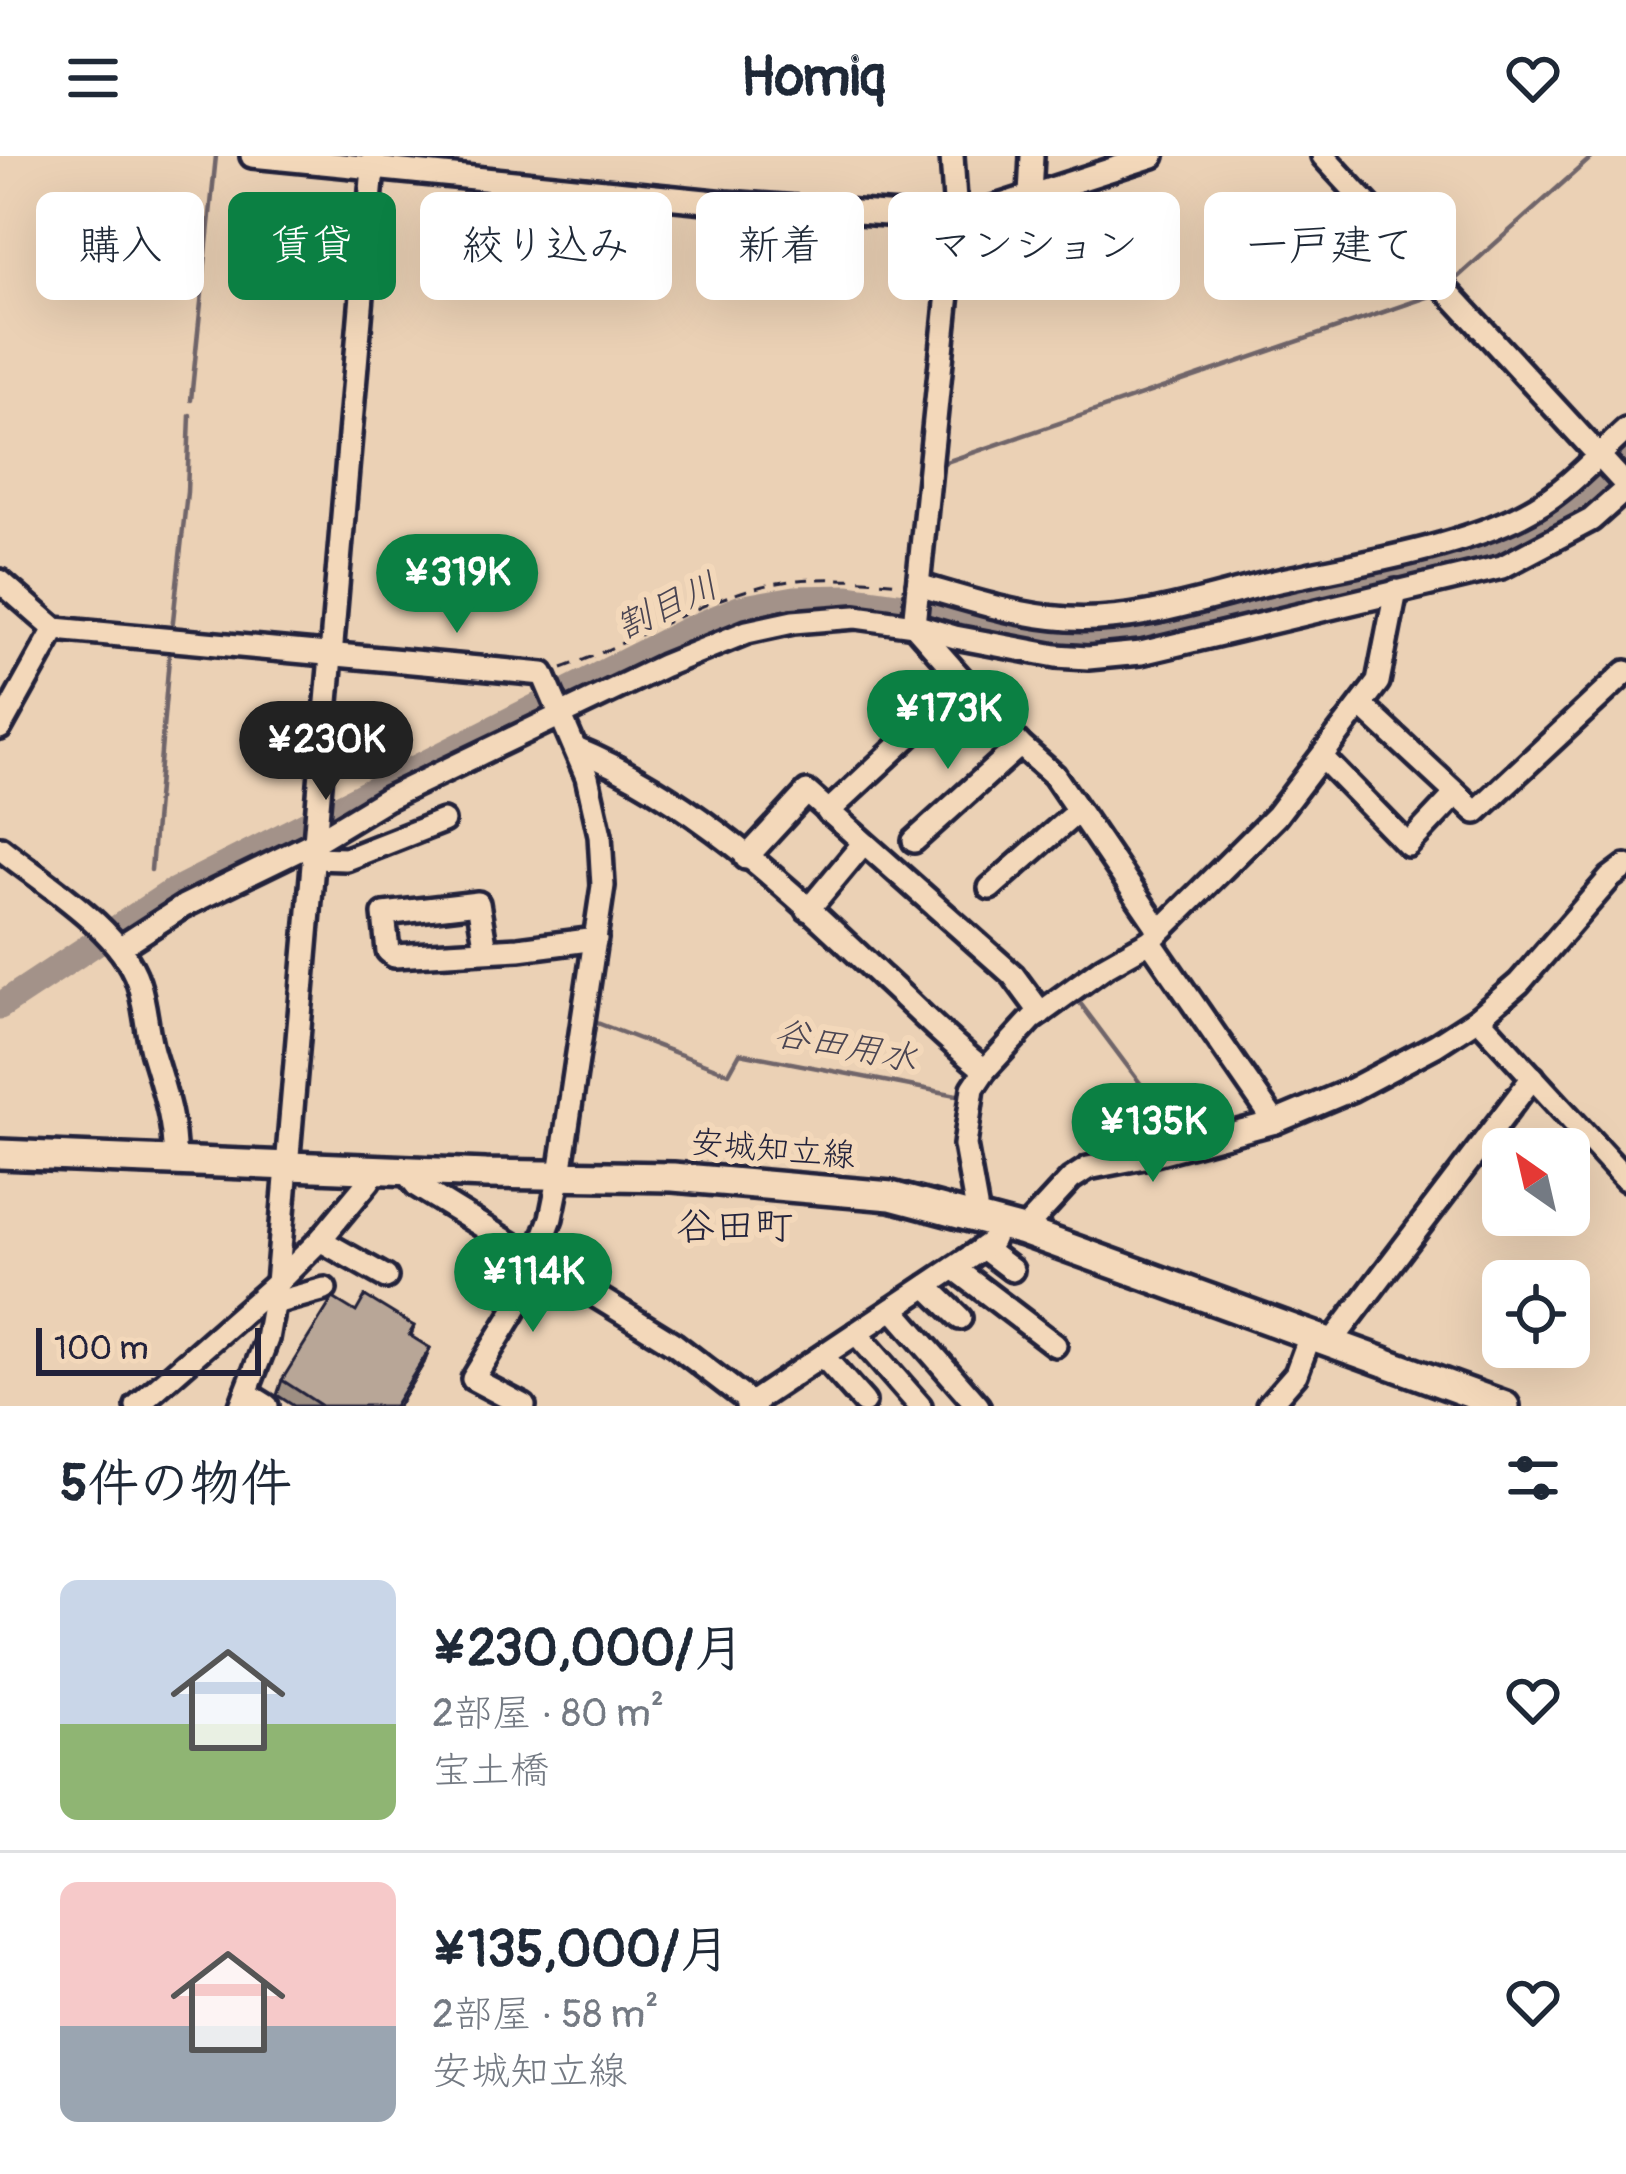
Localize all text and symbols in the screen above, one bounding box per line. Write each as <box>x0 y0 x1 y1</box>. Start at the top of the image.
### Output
text: Homiq <box>741 44 885 112</box>
icon: menu <box>60 45 126 111</box>
icon: heart <box>1500 45 1566 111</box>
chip: 購入 <box>36 192 204 300</box>
chip: 賃貸 <box>228 192 396 300</box>
chip: 絞り込み <box>420 192 672 300</box>
chip: 新着 <box>696 192 864 300</box>
chip: マンション <box>888 192 1180 300</box>
chip: 一戸建て <box>1204 192 1456 300</box>
pin: ¥319K <box>373 534 541 636</box>
text: ¥319K <box>403 548 511 597</box>
water label: 割目川 <box>609 563 725 649</box>
pin: ¥173K <box>864 670 1032 772</box>
text: ¥173K <box>894 684 1002 733</box>
pin: ¥230K <box>242 701 410 803</box>
text: ¥230K <box>266 715 386 764</box>
water label: 谷田用水 <box>771 1010 921 1082</box>
pin: ¥135K <box>1069 1083 1237 1185</box>
text: ¥135K <box>1099 1097 1207 1146</box>
street label: 安城知立線 <box>689 1121 857 1177</box>
north arrow <box>1482 1128 1590 1236</box>
map controls <box>1482 1128 1590 1368</box>
district label: 谷田町 <box>676 1202 794 1251</box>
pin: ¥114K <box>449 1233 617 1335</box>
text: ¥114K <box>481 1247 585 1296</box>
button: locate <box>1482 1260 1590 1368</box>
scale bar <box>36 1322 261 1375</box>
text: 100 m <box>54 1328 148 1369</box>
icon: filters <box>1500 1445 1566 1511</box>
text: 5件の物件 <box>60 1452 292 1516</box>
text: ¥230,000/月 <box>432 1617 744 1681</box>
icon: home <box>156 1628 300 1772</box>
icon: heart <box>1500 1667 1566 1733</box>
text: 2部屋 · 80 m² <box>432 1689 664 1738</box>
text: 宝土橋 <box>432 1746 549 1795</box>
text: ¥135,000/月 <box>432 1918 730 1982</box>
icon: home <box>156 1930 300 2074</box>
icon: heart <box>1500 1969 1566 2035</box>
text: 2部屋 · 58 m² <box>432 1990 659 2039</box>
text: 安城知立線 <box>432 2047 627 2096</box>

